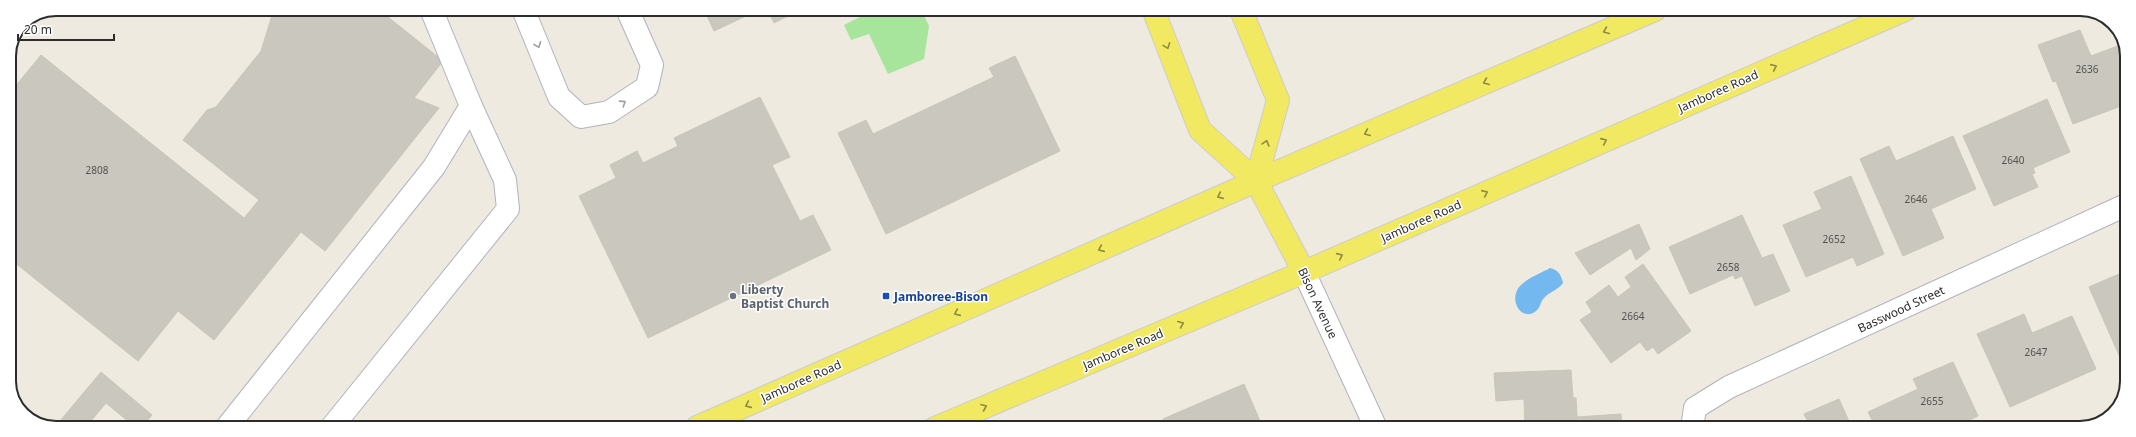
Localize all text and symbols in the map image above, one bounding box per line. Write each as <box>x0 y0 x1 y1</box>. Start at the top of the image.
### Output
scale bar <box>18 16 114 42</box>
text: 20 m <box>24 21 52 38</box>
one-way arrow <box>1603 26 1610 34</box>
one-way arrow <box>533 41 541 49</box>
one-way arrow <box>1163 42 1171 49</box>
house number: 2636 <box>2076 62 2099 76</box>
one-way arrow <box>1770 64 1778 72</box>
street label: Jamboree Road <box>1674 66 1761 117</box>
one-way arrow <box>1483 77 1490 85</box>
one-way arrow <box>618 101 625 108</box>
one-way arrow <box>1363 128 1370 136</box>
one-way arrow <box>1599 138 1607 146</box>
one-way arrow <box>1262 140 1270 146</box>
house number: 2640 <box>2002 153 2025 167</box>
house number: 2808 <box>86 163 109 177</box>
one-way arrow <box>1480 190 1488 198</box>
one-way arrow <box>1217 192 1224 200</box>
house number: 2646 <box>1905 192 1928 206</box>
street label: Jamboree Road <box>1377 196 1464 247</box>
house number: 2652 <box>1823 232 1846 246</box>
one-way arrow <box>1098 244 1106 252</box>
one-way arrow <box>1336 253 1343 261</box>
house number: 2658 <box>1717 260 1740 274</box>
street label: Bison Avenue <box>1294 265 1342 341</box>
place label: Liberty Baptist Church <box>741 281 829 312</box>
street label: Basswood Street <box>1855 281 1948 337</box>
place label: Jamboree-Bison <box>893 288 988 305</box>
marker: Liberty Baptist Church <box>728 291 738 301</box>
marker: Jamboree-Bison <box>881 291 891 301</box>
one-way arrow <box>953 308 960 316</box>
house number: 2664 <box>1622 309 1645 323</box>
one-way arrow <box>1177 321 1184 329</box>
street label: Jamboree Road <box>1079 324 1166 374</box>
house number: 2647 <box>2025 345 2048 359</box>
street label: Jamboree Road <box>757 356 844 407</box>
house number: 2655 <box>1921 394 1944 408</box>
one-way arrow <box>745 400 752 408</box>
one-way arrow <box>980 404 987 412</box>

